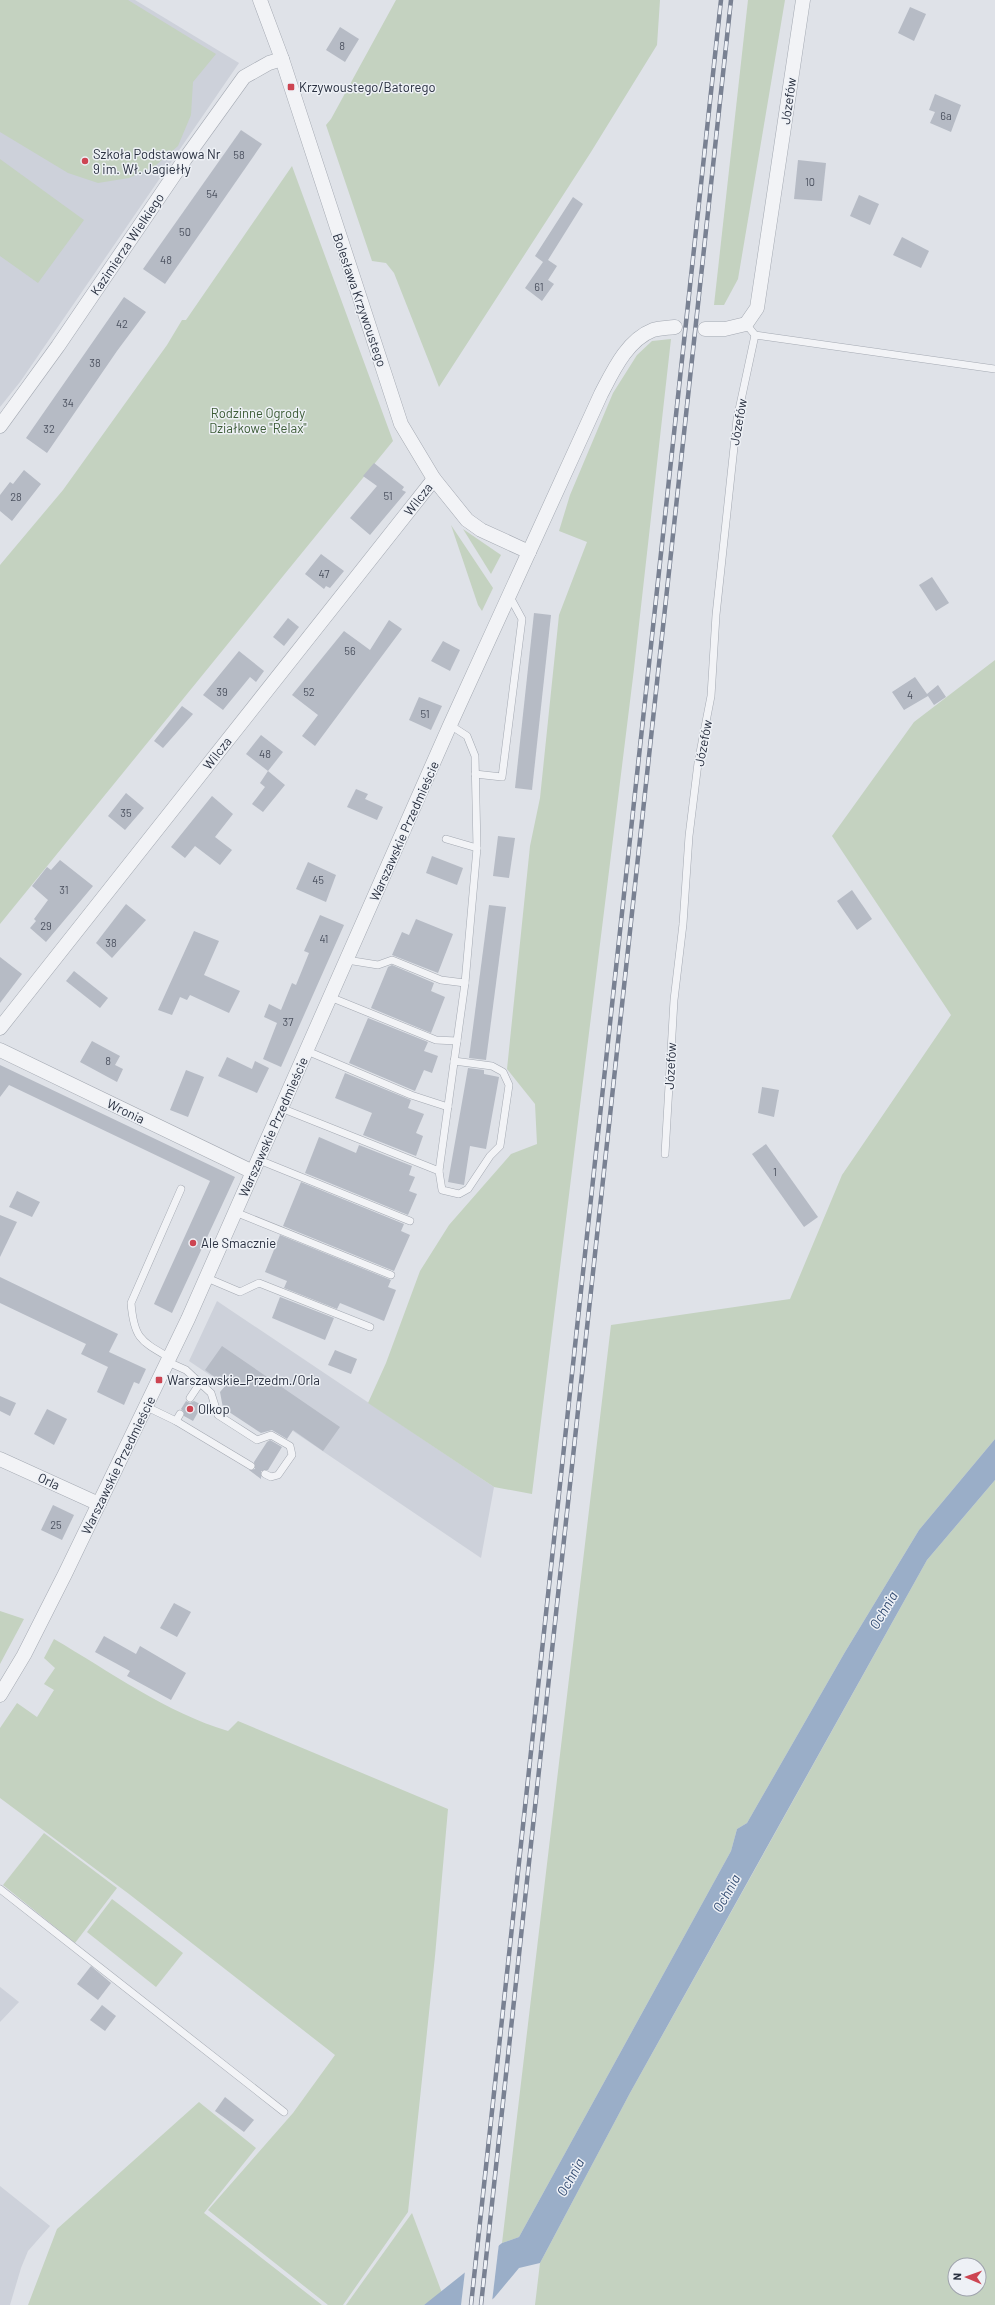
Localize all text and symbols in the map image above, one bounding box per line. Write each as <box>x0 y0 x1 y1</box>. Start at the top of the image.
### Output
house number: 8 <box>339 39 345 52</box>
street label: Józefów <box>777 77 799 125</box>
place label: Krzywoustego/Batorego <box>299 79 436 95</box>
marker: Krzywoustego/Batorego <box>286 82 296 92</box>
house number: 6a <box>940 109 952 122</box>
place label: Szkoła Podstawowa Nr 9 im. Wł. Jagiełły <box>93 146 221 177</box>
house number: 58 <box>233 148 245 161</box>
marker: Szkoła Podstawowa Nr 9 im. Wł. Jagiełły <box>80 156 90 166</box>
house number: 10 <box>805 175 815 188</box>
house number: 54 <box>206 187 218 200</box>
street label: Kazimierza Wielkiego <box>87 190 167 298</box>
house number: 50 <box>179 225 191 238</box>
street label: Bolesława Krzywoustego <box>330 231 390 369</box>
house number: 48 <box>160 253 172 266</box>
house number: 61 <box>534 280 544 293</box>
house number: 42 <box>116 317 128 330</box>
house number: 38 <box>89 356 101 369</box>
house number: 34 <box>62 396 74 409</box>
street label: Józefów <box>726 397 750 447</box>
park label: Rodzinne Ogrody Działkowe "Relax" <box>209 405 307 436</box>
house number: 32 <box>43 422 55 435</box>
street label: Wilcza <box>400 480 436 518</box>
house number: 51 <box>383 489 393 502</box>
house number: 28 <box>10 490 22 503</box>
house number: 47 <box>319 567 329 580</box>
house number: 56 <box>344 644 356 657</box>
house number: 39 <box>216 685 228 698</box>
house number: 52 <box>303 685 315 698</box>
house number: 4 <box>907 688 913 701</box>
house number: 51 <box>420 707 430 720</box>
street label: Józefów <box>691 718 715 768</box>
street label: Wilcza <box>199 734 235 772</box>
house number: 48 <box>259 747 271 760</box>
street label: Warszawskie Przedmieście <box>366 758 442 904</box>
house number: 35 <box>120 806 132 819</box>
house number: 45 <box>312 873 324 886</box>
house number: 31 <box>59 883 69 896</box>
house number: 29 <box>40 919 52 932</box>
house number: 41 <box>320 932 328 945</box>
house number: 38 <box>105 936 117 949</box>
house number: 37 <box>283 1015 293 1028</box>
street label: Józefów <box>661 1042 679 1090</box>
house number: 8 <box>105 1054 111 1067</box>
street label: Warszawskie Przedmieście <box>235 1054 311 1200</box>
street label: Wronia <box>105 1095 147 1127</box>
house number: 1 <box>773 1165 777 1178</box>
place label: Ale Smacznie <box>201 1235 276 1251</box>
marker: Ale Smacznie <box>188 1238 198 1248</box>
place label: Warszawskie_Przedm./Orla <box>167 1372 320 1388</box>
marker: Warszawskie_Przedm./Orla <box>154 1375 164 1385</box>
street label: Warszawskie Przedmieście <box>78 1393 158 1537</box>
place label: Olkop <box>198 1401 230 1417</box>
marker: Olkop <box>185 1404 195 1414</box>
street label: Orla <box>35 1469 63 1493</box>
house number: 25 <box>50 1518 62 1531</box>
water label: Ochnia <box>865 1588 901 1632</box>
water label: Ochnia <box>709 1871 743 1915</box>
water label: Ochnia <box>553 2155 587 2199</box>
north arrow <box>947 2257 987 2297</box>
text: N <box>950 2273 963 2281</box>

